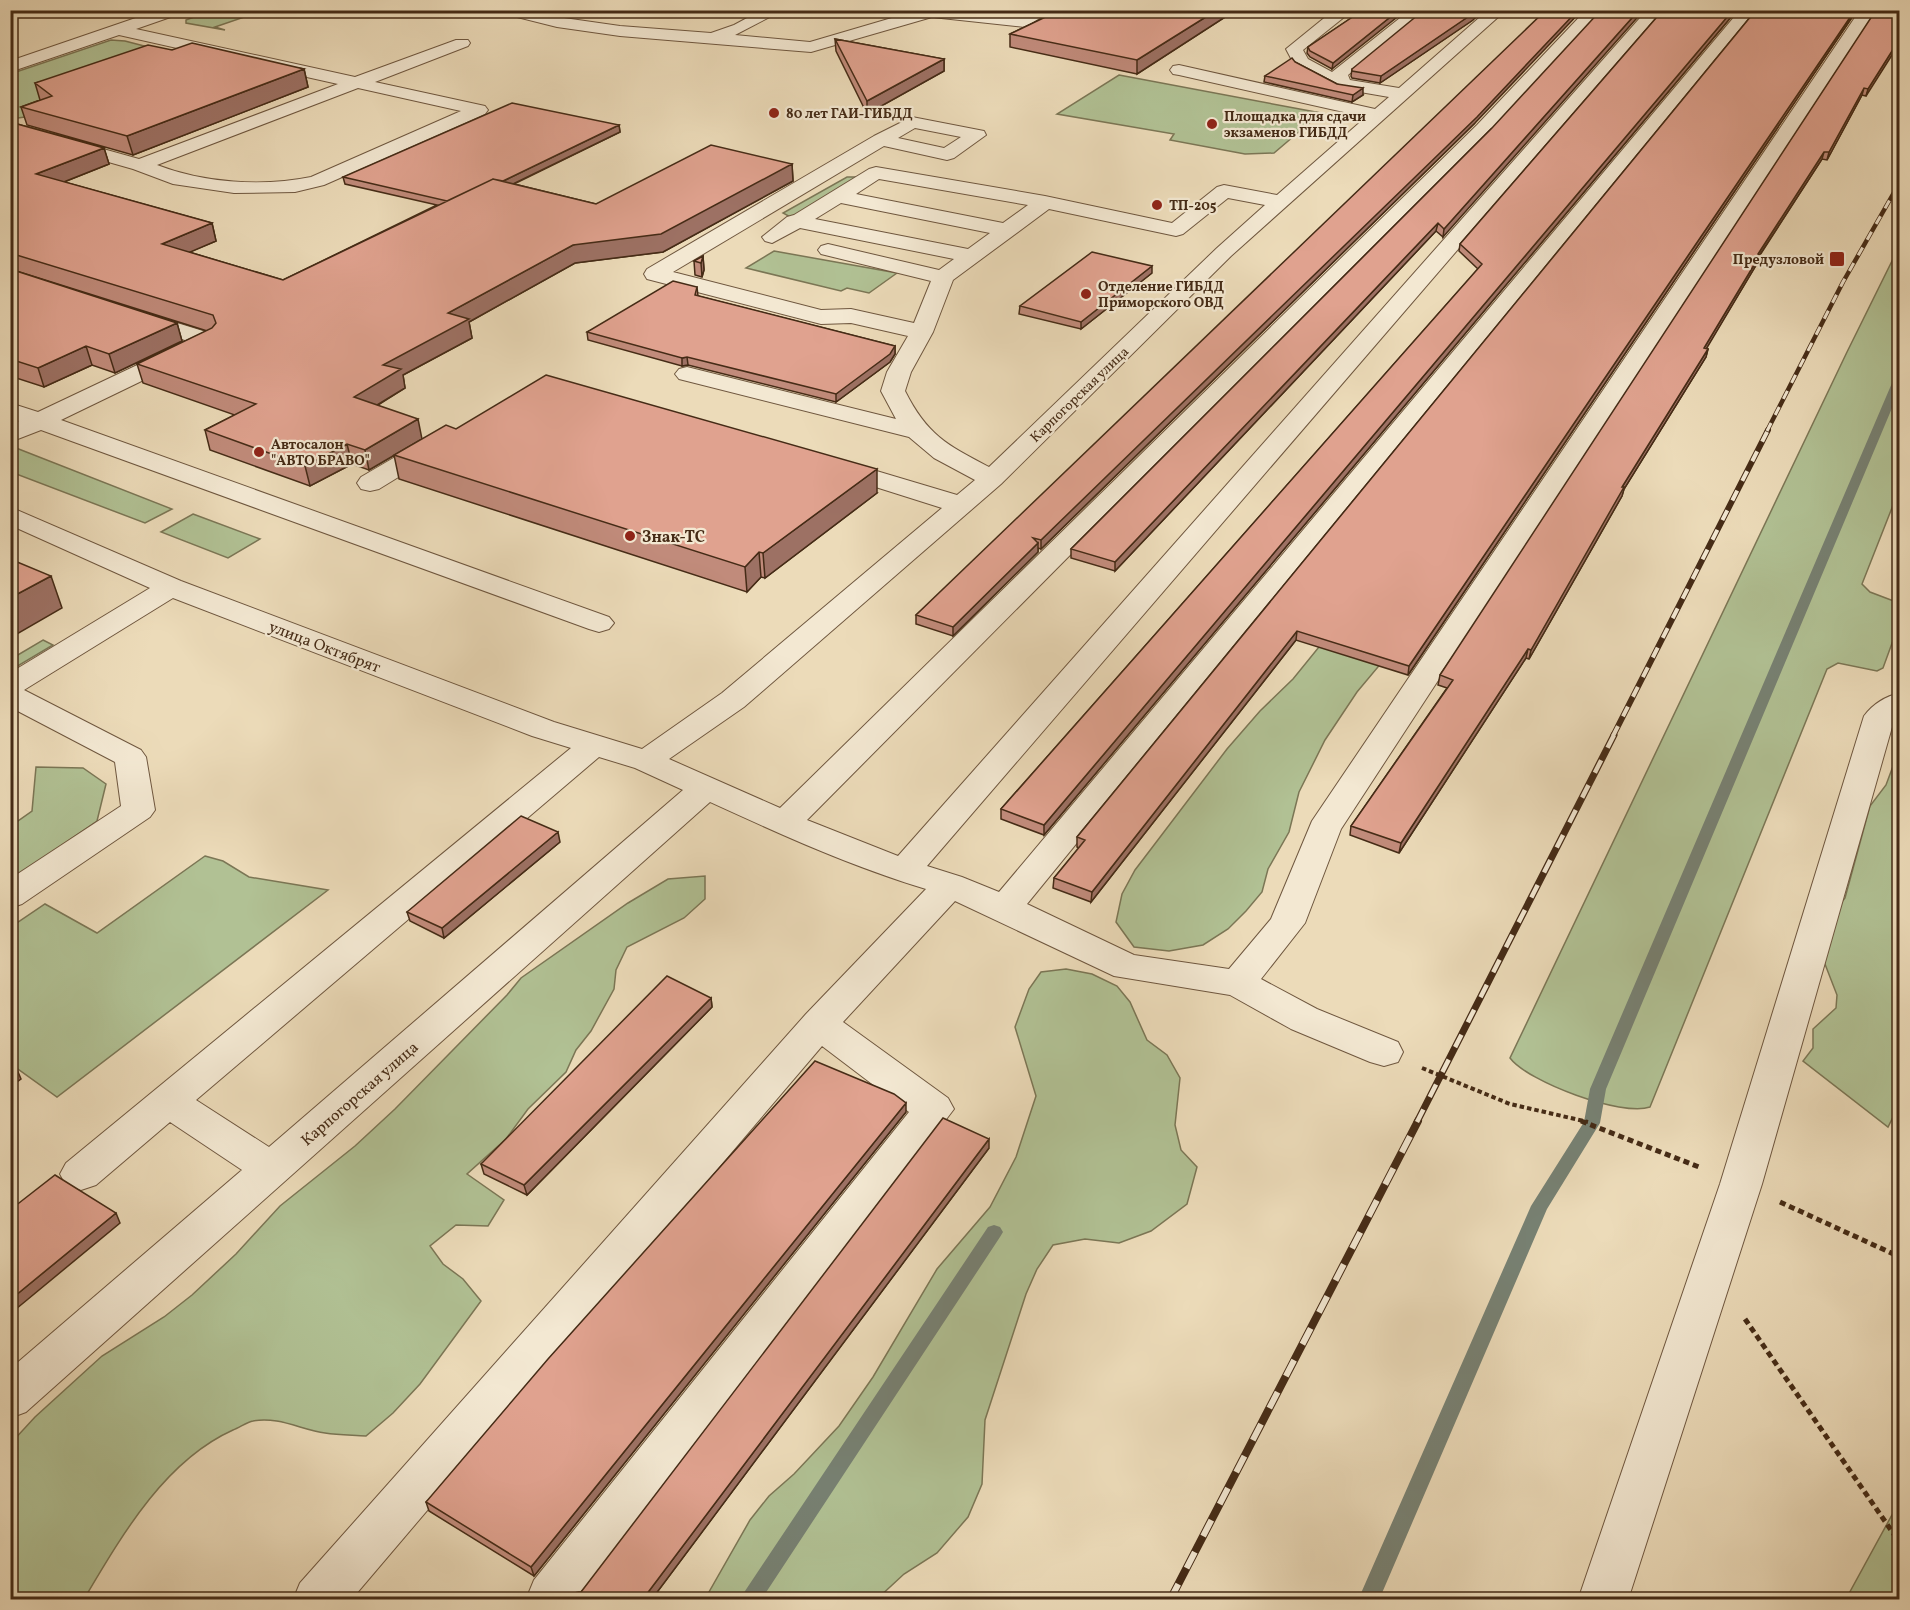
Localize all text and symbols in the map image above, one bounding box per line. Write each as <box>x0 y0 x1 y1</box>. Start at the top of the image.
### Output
place label: 80 лет ГАИ-ГИБДД <box>786 105 913 124</box>
marker: 80 лет ГАИ-ГИБДД <box>767 106 781 120</box>
place label: Площадка для сдачи экзаменов ГИБДД <box>1224 108 1366 143</box>
marker: Площадка для сдачи экзаменов ГИБДД <box>1205 117 1219 131</box>
place label: ТП-205 <box>1169 197 1217 216</box>
marker: ТП-205 <box>1150 198 1164 212</box>
marker: Предузловой <box>1828 250 1846 268</box>
place label: Предузловой <box>1733 251 1824 270</box>
place label: Отделение ГИБДД Приморского ОВД <box>1098 278 1225 313</box>
marker: Отделение ГИБДД Приморского ОВД <box>1079 287 1093 301</box>
street label: Карпогорская улица <box>1027 343 1134 447</box>
place label: Автосалон "АВТО БРАВО" <box>271 436 370 471</box>
marker: Автосалон "АВТО БРАВО" <box>252 445 266 459</box>
place label: Знак-ТС <box>642 527 705 549</box>
marker: Знак-ТС <box>623 529 637 543</box>
street label: улица Октябрят <box>265 616 383 679</box>
street label: Карпогорская улица <box>297 1037 424 1152</box>

